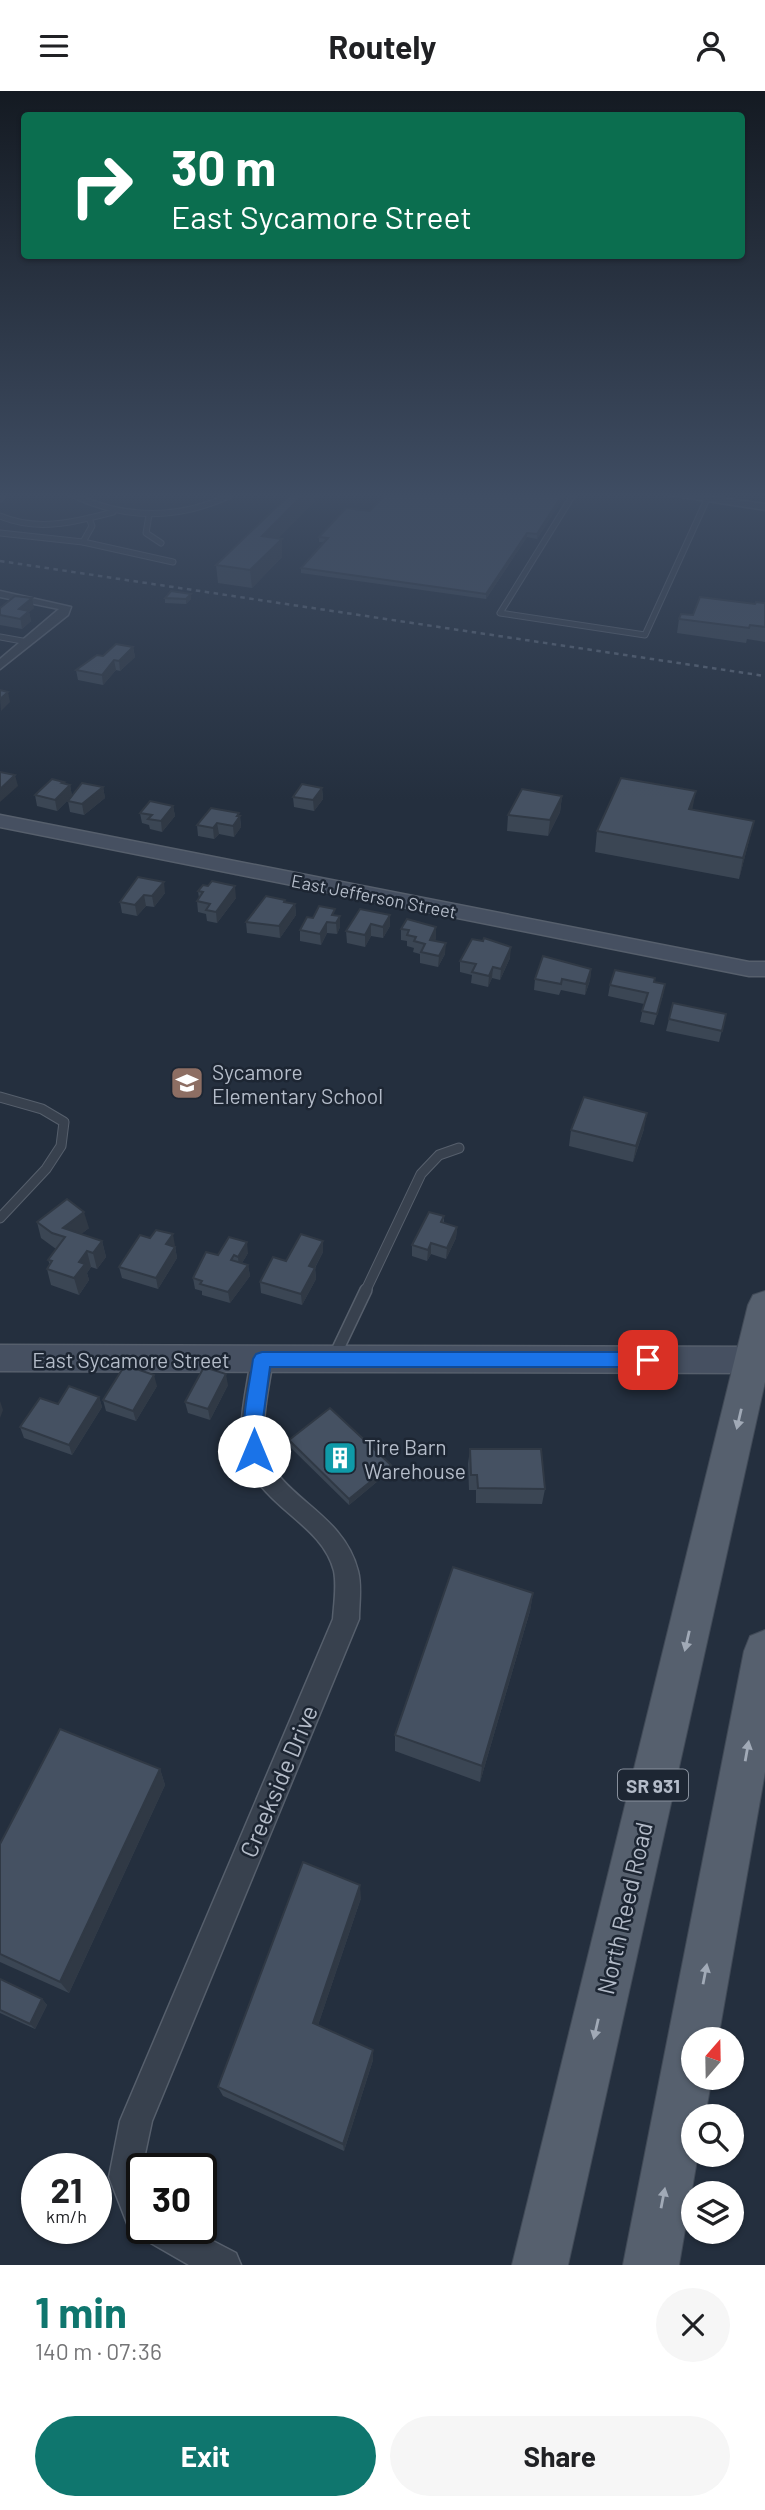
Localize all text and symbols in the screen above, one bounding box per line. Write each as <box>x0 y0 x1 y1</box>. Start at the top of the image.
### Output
icon: menu <box>35 27 73 65</box>
text: Routely <box>328 27 437 65</box>
icon: person <box>692 27 730 65</box>
text: 30 m <box>171 137 276 196</box>
icon: right <box>56 140 147 231</box>
text: East Sycamore Street <box>171 197 472 235</box>
street label: East Jefferson Street <box>290 869 458 923</box>
place label: Sycamore Elementary School <box>212 1059 383 1108</box>
school or university icon: Sycamore Elementary School <box>168 1064 206 1102</box>
pin <box>618 1330 678 1390</box>
icon: arrive <box>629 1341 667 1379</box>
street label: East Sycamore Street <box>32 1347 230 1372</box>
one-way arrow <box>733 1409 744 1431</box>
position arrow <box>217 1414 291 1488</box>
place label: Tire Barn Warehouse <box>364 1434 466 1483</box>
building icon: Tire Barn Warehouse <box>321 1439 359 1477</box>
one-way arrow <box>681 1630 692 1652</box>
street label: Creekside Drive <box>233 1701 323 1861</box>
one-way arrow <box>741 1740 752 1762</box>
road number: SR 931 <box>618 1769 688 1801</box>
street label: North Reed Road <box>590 1819 658 1997</box>
one-way arrow <box>700 1963 711 1985</box>
one-way arrow <box>590 2018 601 2040</box>
north arrow <box>681 2027 744 2089</box>
map controls <box>681 2027 744 2244</box>
button: search <box>681 2104 744 2167</box>
speed limit sign: 30 <box>126 2153 217 2244</box>
text: 21 <box>51 2168 82 2210</box>
button: layers <box>681 2181 744 2244</box>
one-way arrow <box>658 2187 669 2209</box>
text: km/h <box>46 2205 87 2227</box>
text: 1 min <box>35 2286 127 2336</box>
button: close <box>656 2288 730 2362</box>
text: 140 m · 07:36 <box>35 2337 162 2365</box>
button: Exit <box>35 2416 376 2496</box>
button: Share <box>390 2416 730 2496</box>

